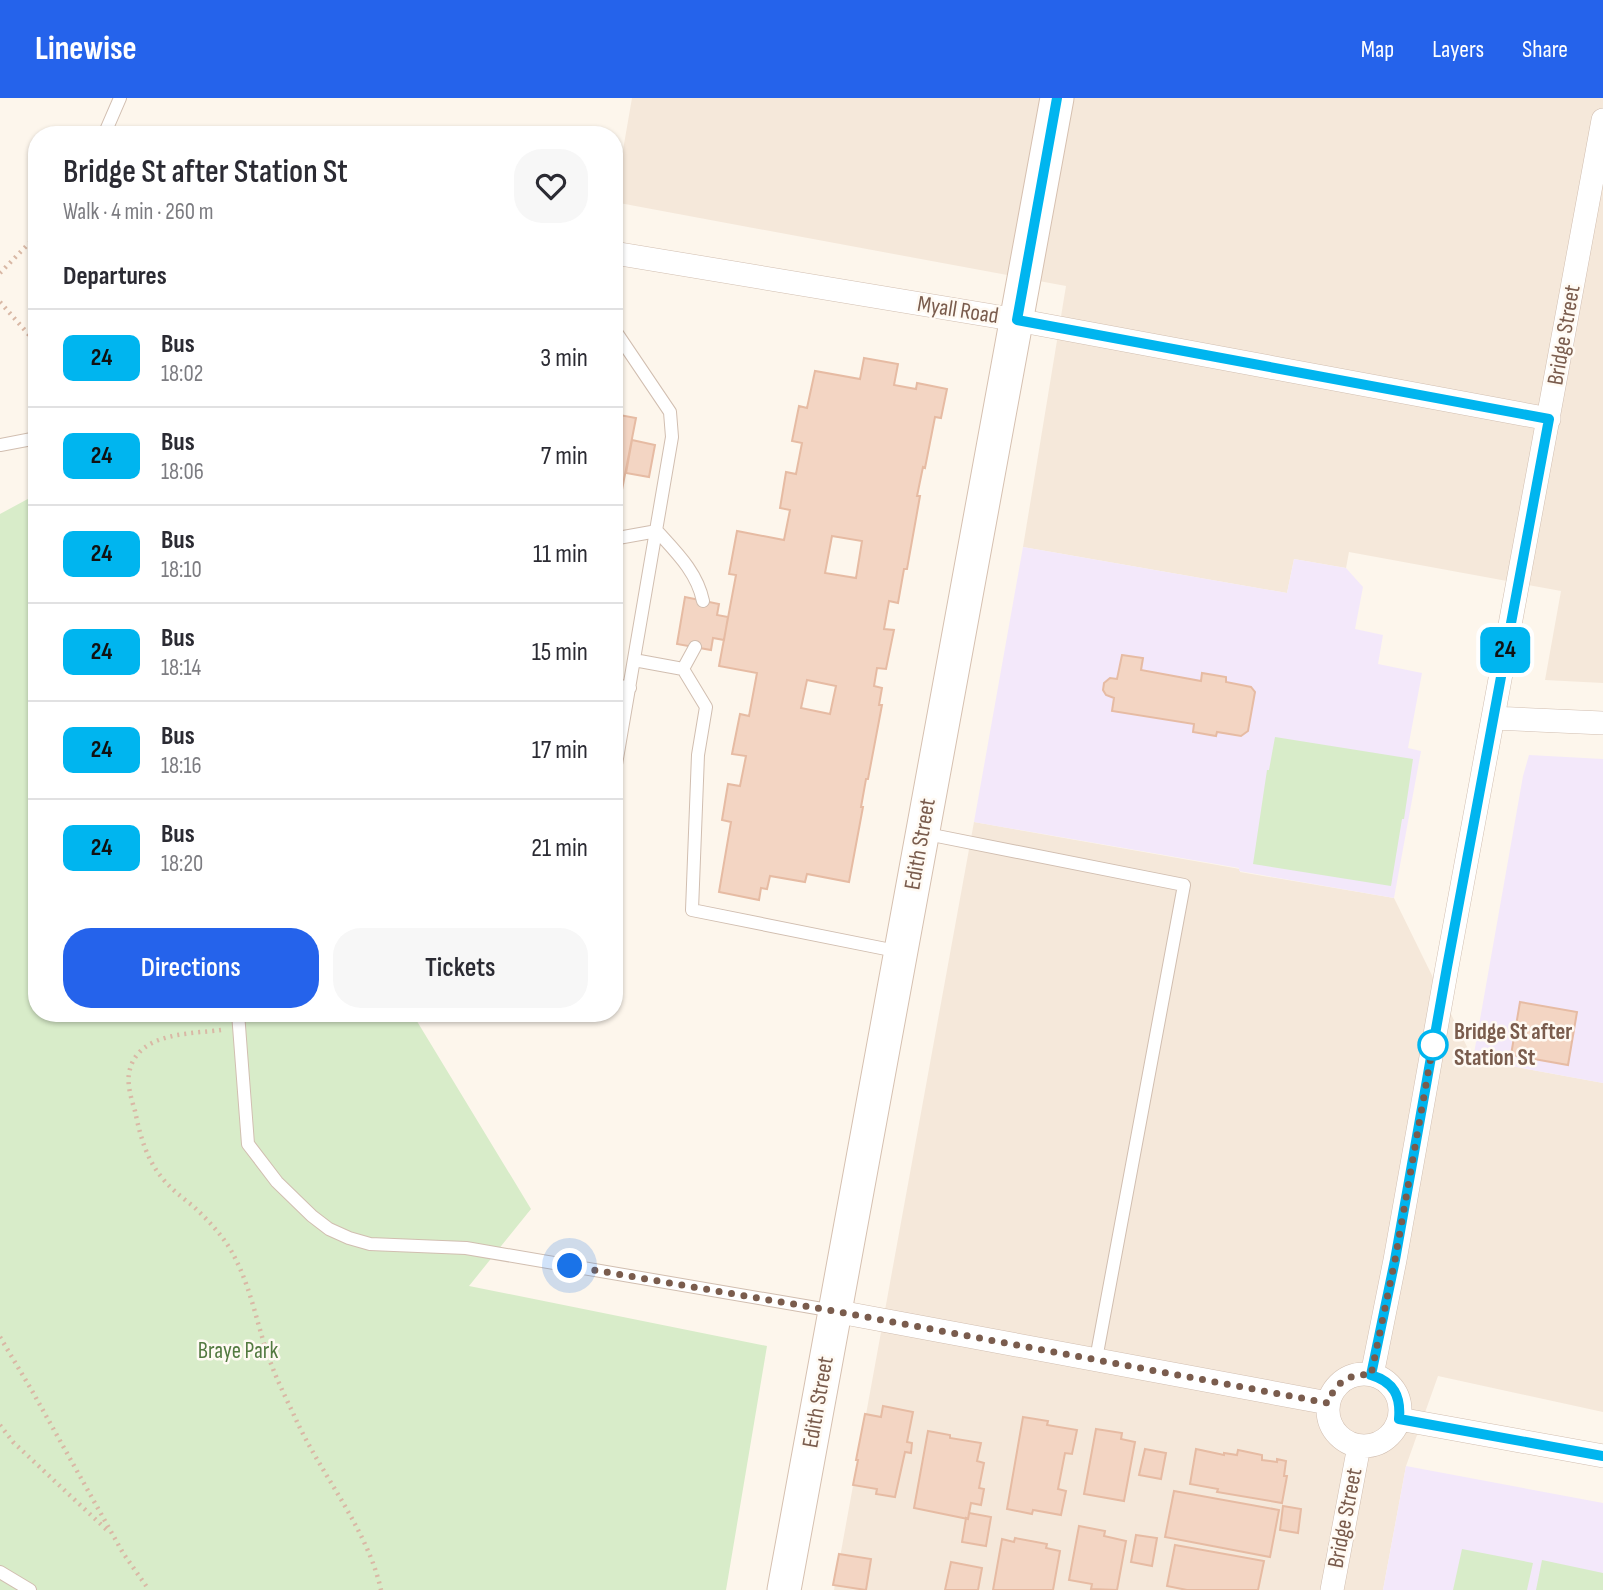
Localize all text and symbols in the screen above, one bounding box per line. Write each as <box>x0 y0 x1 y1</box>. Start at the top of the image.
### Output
text: Linewise <box>35 29 137 69</box>
text: Map <box>1361 35 1394 64</box>
text: Layers <box>1432 35 1484 64</box>
text: Share <box>1522 35 1568 64</box>
button: heart <box>514 149 588 223</box>
text: Bridge St after Station St <box>63 152 348 192</box>
text: Walk · 4 min · 260 m <box>63 198 213 226</box>
text: Departures <box>63 261 167 292</box>
street label: Bridge Street <box>1541 283 1587 387</box>
street label: Myall Road <box>916 290 1000 330</box>
text: Bus <box>161 329 195 360</box>
text: 24 <box>91 343 112 372</box>
text: 3 min <box>540 343 588 374</box>
text: 18:02 <box>161 360 203 388</box>
text: Bus <box>161 427 195 458</box>
text: 24 <box>91 441 112 470</box>
text: 7 min <box>541 441 588 472</box>
text: 18:06 <box>161 458 204 486</box>
text: Bus <box>161 525 195 556</box>
text: 24 <box>91 539 112 568</box>
text: 11 min <box>533 539 588 570</box>
text: 18:10 <box>161 556 202 584</box>
text: Bus <box>161 623 195 654</box>
line badge: 24 <box>1474 627 1536 673</box>
text: 24 <box>1494 635 1516 664</box>
text: 24 <box>91 637 112 666</box>
text: 15 min <box>532 637 588 668</box>
text: 18:14 <box>161 654 201 682</box>
text: Bus <box>161 721 195 752</box>
text: 24 <box>91 735 112 764</box>
text: 17 min <box>532 735 588 766</box>
text: 18:16 <box>161 752 202 780</box>
street label: Edith Street <box>898 796 942 892</box>
text: Bus <box>161 819 195 850</box>
text: 24 <box>91 833 112 862</box>
text: 21 min <box>531 833 588 864</box>
text: 18:20 <box>161 850 203 878</box>
button: Directions <box>63 928 319 1008</box>
button: Tickets <box>333 928 588 1008</box>
place label: Bridge St after Station St <box>1454 1018 1572 1072</box>
marker: Bridge St after Station St <box>1418 1030 1448 1060</box>
your location <box>552 1248 587 1283</box>
park label: Braye Park <box>198 1337 278 1365</box>
street label: Edith Street <box>796 1354 840 1450</box>
street label: Bridge Street <box>1322 1466 1368 1570</box>

